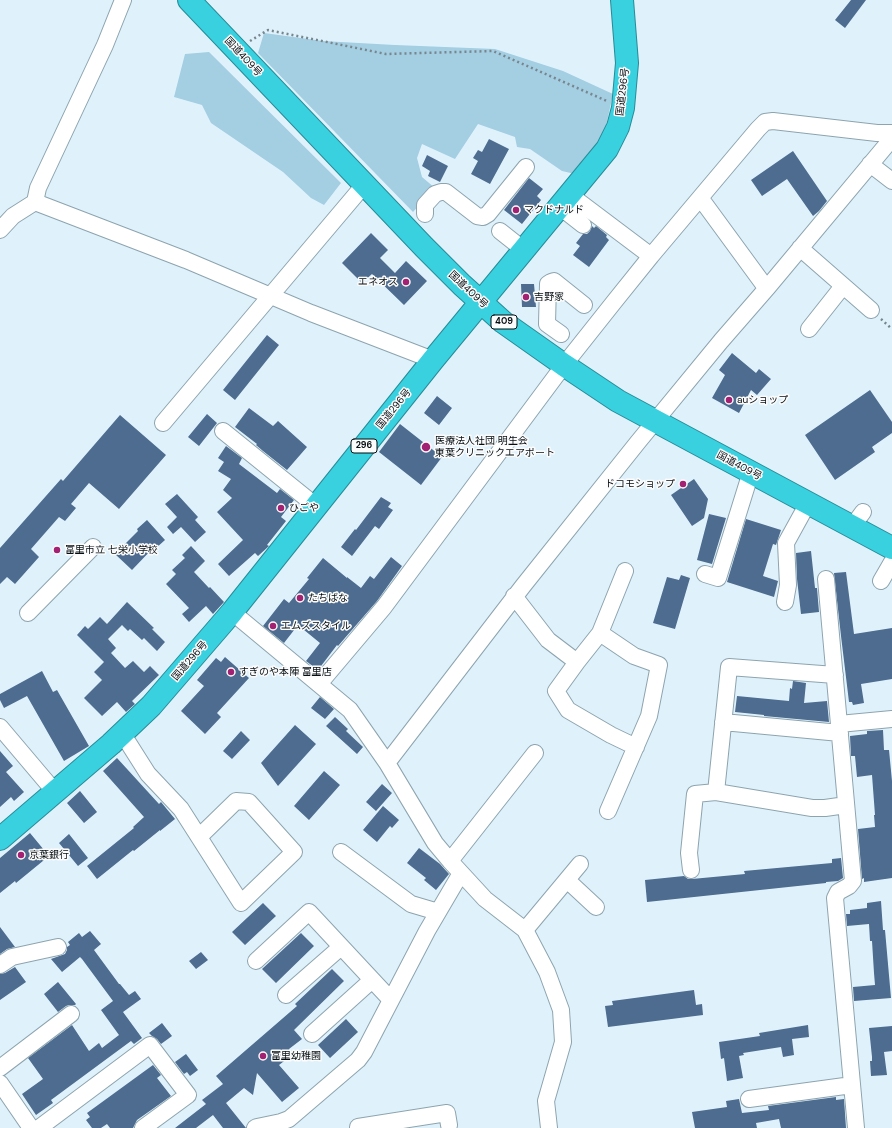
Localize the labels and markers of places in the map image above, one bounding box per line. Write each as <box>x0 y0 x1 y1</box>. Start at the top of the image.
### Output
place label: マクドナルド <box>524 204 584 216</box>
marker: マクドナルド <box>511 205 521 215</box>
place label: エネオス <box>358 276 398 288</box>
marker: エネオス <box>401 277 411 287</box>
place label: 吉野家 <box>534 291 564 303</box>
marker: 吉野家 <box>521 292 531 302</box>
place label: auショップ <box>737 394 788 406</box>
marker: auショップ <box>724 395 734 405</box>
place label: 医療法人社団 明生会 東葉クリニックエアポート <box>435 435 555 458</box>
marker: 医療法人社団 明生会 東葉クリニックエアポート <box>420 441 432 453</box>
place label: ドコモショップ <box>605 478 675 490</box>
marker: ドコモショップ <box>678 479 688 489</box>
place label: ひごや <box>289 502 319 514</box>
marker: ひごや <box>276 503 286 513</box>
place label: 富里市立 七栄小学校 <box>65 544 158 556</box>
marker: 富里市立 七栄小学校 <box>52 545 62 555</box>
place label: たちばな <box>308 592 348 604</box>
marker: たちばな <box>295 593 305 603</box>
place label: エムズスタイル <box>281 620 351 632</box>
marker: エムズスタイル <box>268 621 278 631</box>
place label: すぎのや本陣 富里店 <box>239 666 332 678</box>
marker: すぎのや本陣 富里店 <box>226 667 236 677</box>
place label: 京葉銀行 <box>29 849 69 861</box>
marker: 京葉銀行 <box>16 850 26 860</box>
place label: 富里幼稚園 <box>271 1050 321 1062</box>
marker: 富里幼稚園 <box>258 1051 268 1061</box>

